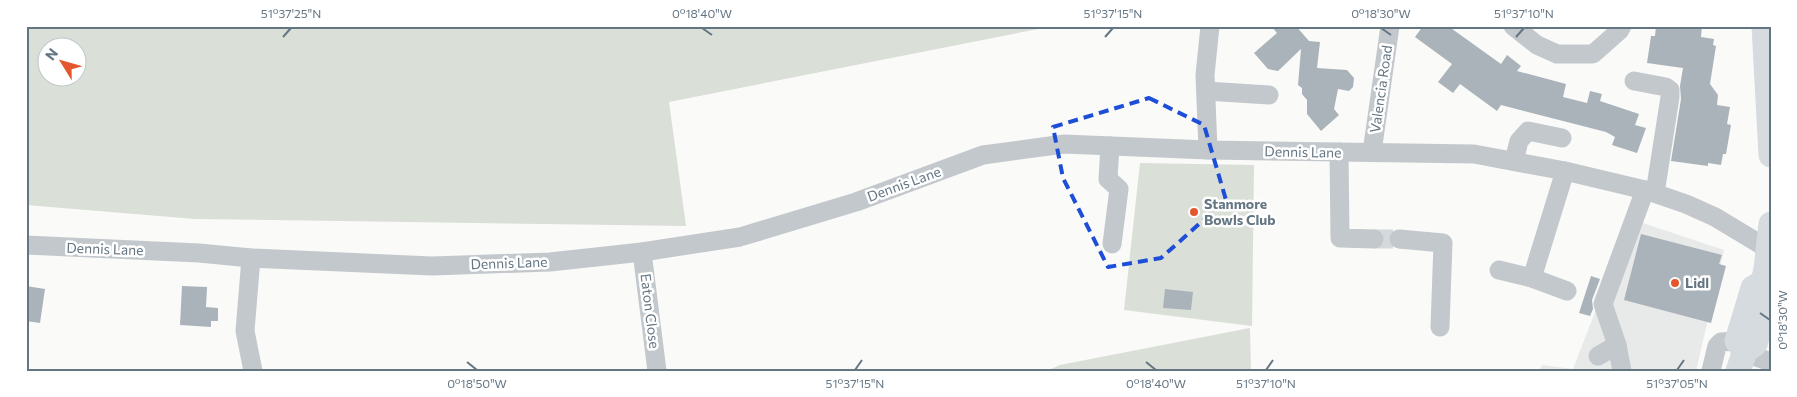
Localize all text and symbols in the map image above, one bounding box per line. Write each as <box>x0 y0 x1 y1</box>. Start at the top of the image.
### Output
text: 51°37'25"N <box>261 6 321 20</box>
text: 0°18'40"W <box>672 6 732 20</box>
text: 51°37'15"N <box>1084 6 1142 20</box>
text: 0°18'30"W <box>1351 6 1411 20</box>
text: 51°37'10"N <box>1494 6 1554 20</box>
north arrow <box>38 38 88 88</box>
street label: Valencia Road <box>1366 44 1395 134</box>
text: N <box>41 45 61 63</box>
street label: Dennis Lane <box>1264 142 1342 161</box>
street label: Dennis Lane <box>865 162 943 205</box>
place label: Stanmore Bowls Club <box>1204 195 1276 228</box>
marker: Stanmore Bowls Club <box>1188 206 1200 218</box>
street label: Dennis Lane <box>66 239 144 258</box>
street label: Dennis Lane <box>470 253 548 272</box>
street label: Eaton Close <box>637 272 664 349</box>
place label: Lidl <box>1685 274 1709 291</box>
marker: Lidl <box>1669 277 1681 289</box>
text: 0°18'30"W <box>1775 290 1789 350</box>
text: 0°18'50"W <box>447 376 507 390</box>
text: 51°37'15"N <box>826 376 884 390</box>
text: 0°18'40"W <box>1126 376 1186 390</box>
text: 51°37'10"N <box>1236 376 1296 390</box>
text: 51°37'05"N <box>1646 376 1708 390</box>

